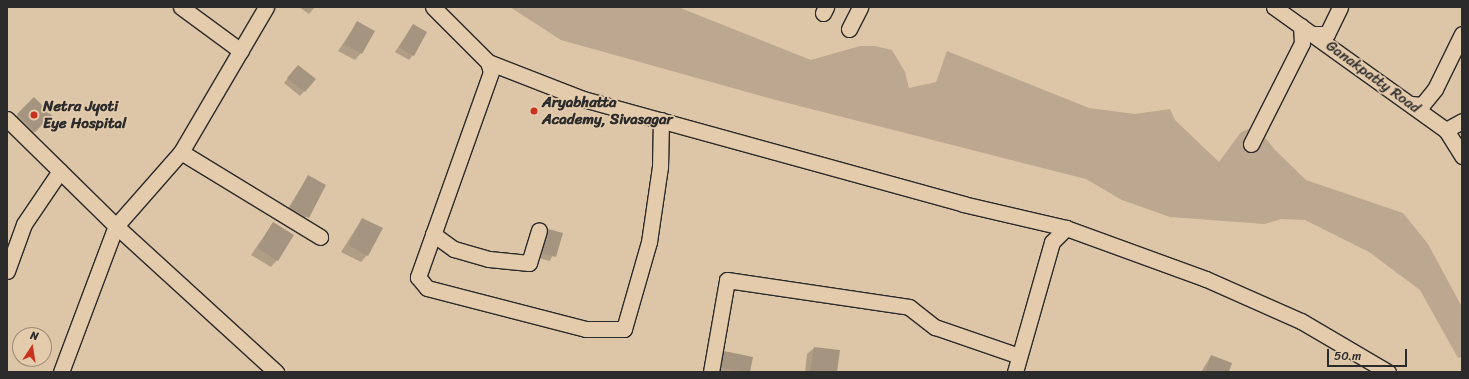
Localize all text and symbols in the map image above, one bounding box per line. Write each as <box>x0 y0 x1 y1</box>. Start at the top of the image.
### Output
street label: Ganakpatty Road <box>1322 37 1424 117</box>
place label: Aryabhatta Academy, Sivasagar <box>542 93 673 128</box>
place label: Netra Jyoti Eye Hospital <box>43 97 126 132</box>
marker: Aryabhatta Academy, Sivasagar <box>529 106 539 116</box>
marker: Netra Jyoti Eye Hospital <box>28 109 40 121</box>
text: N <box>29 326 40 346</box>
north arrow <box>12 327 52 367</box>
scale bar <box>1329 341 1409 367</box>
text: 50 m <box>1334 345 1361 367</box>

